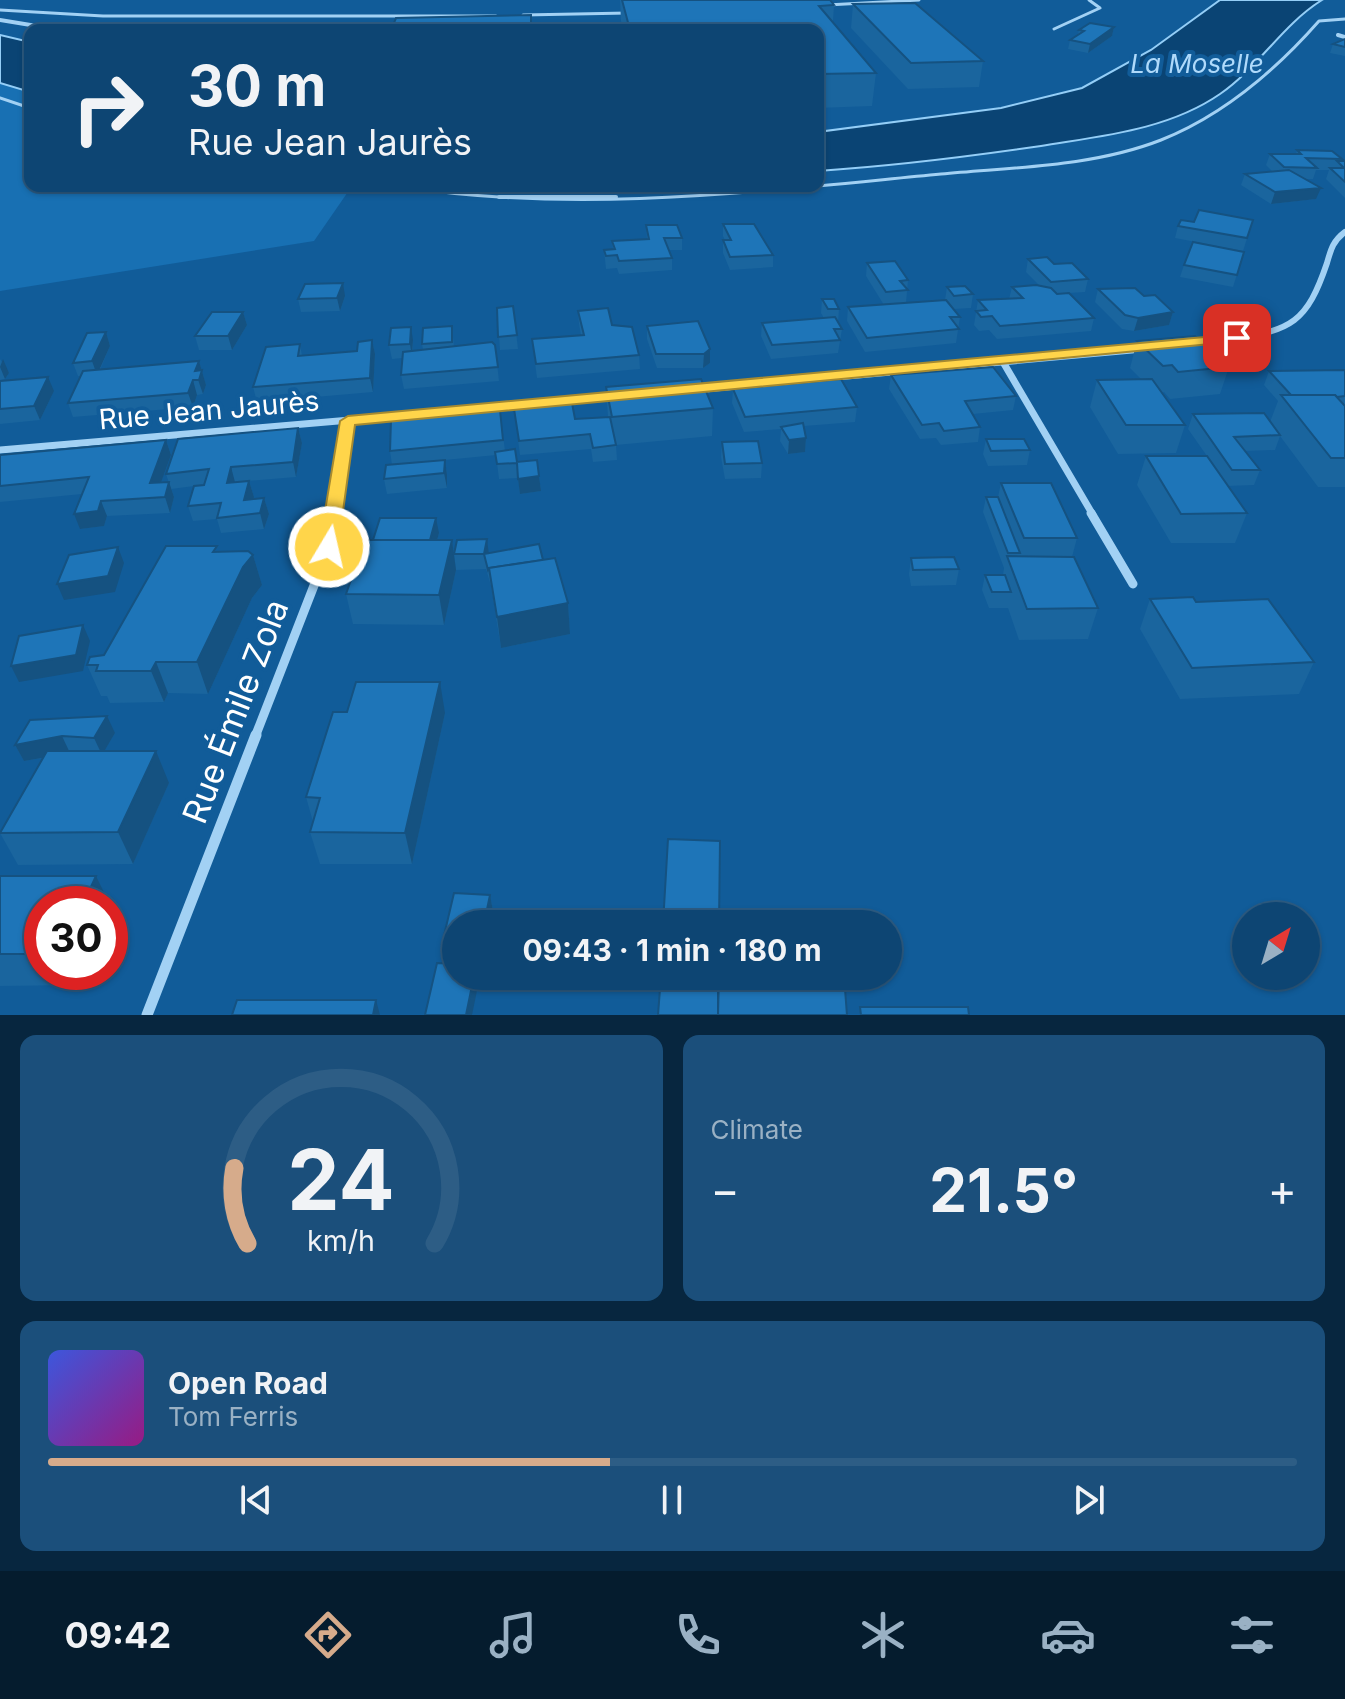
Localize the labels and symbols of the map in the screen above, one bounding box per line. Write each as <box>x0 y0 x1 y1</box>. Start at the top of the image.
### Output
water label: La Moselle <box>1130 48 1264 79</box>
pin <box>1203 304 1271 372</box>
street label: Rue Jean Jaurès <box>97 383 321 437</box>
position arrow <box>287 505 371 589</box>
street label: Rue Émile Zola <box>173 593 297 829</box>
speed limit sign: 30 <box>24 886 128 990</box>
north arrow <box>1232 902 1320 990</box>

